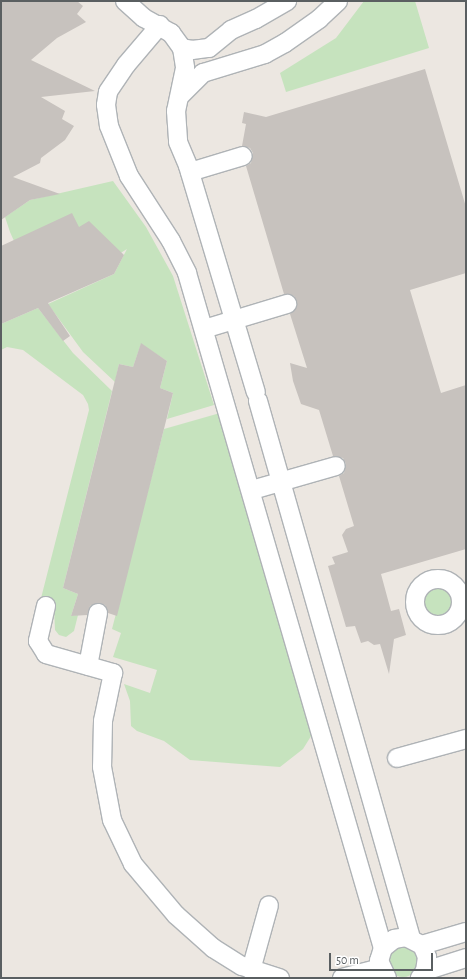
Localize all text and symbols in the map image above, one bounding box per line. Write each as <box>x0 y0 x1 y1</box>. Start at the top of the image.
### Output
scale bar <box>331 945 435 971</box>
text: 50 m <box>336 954 359 966</box>

